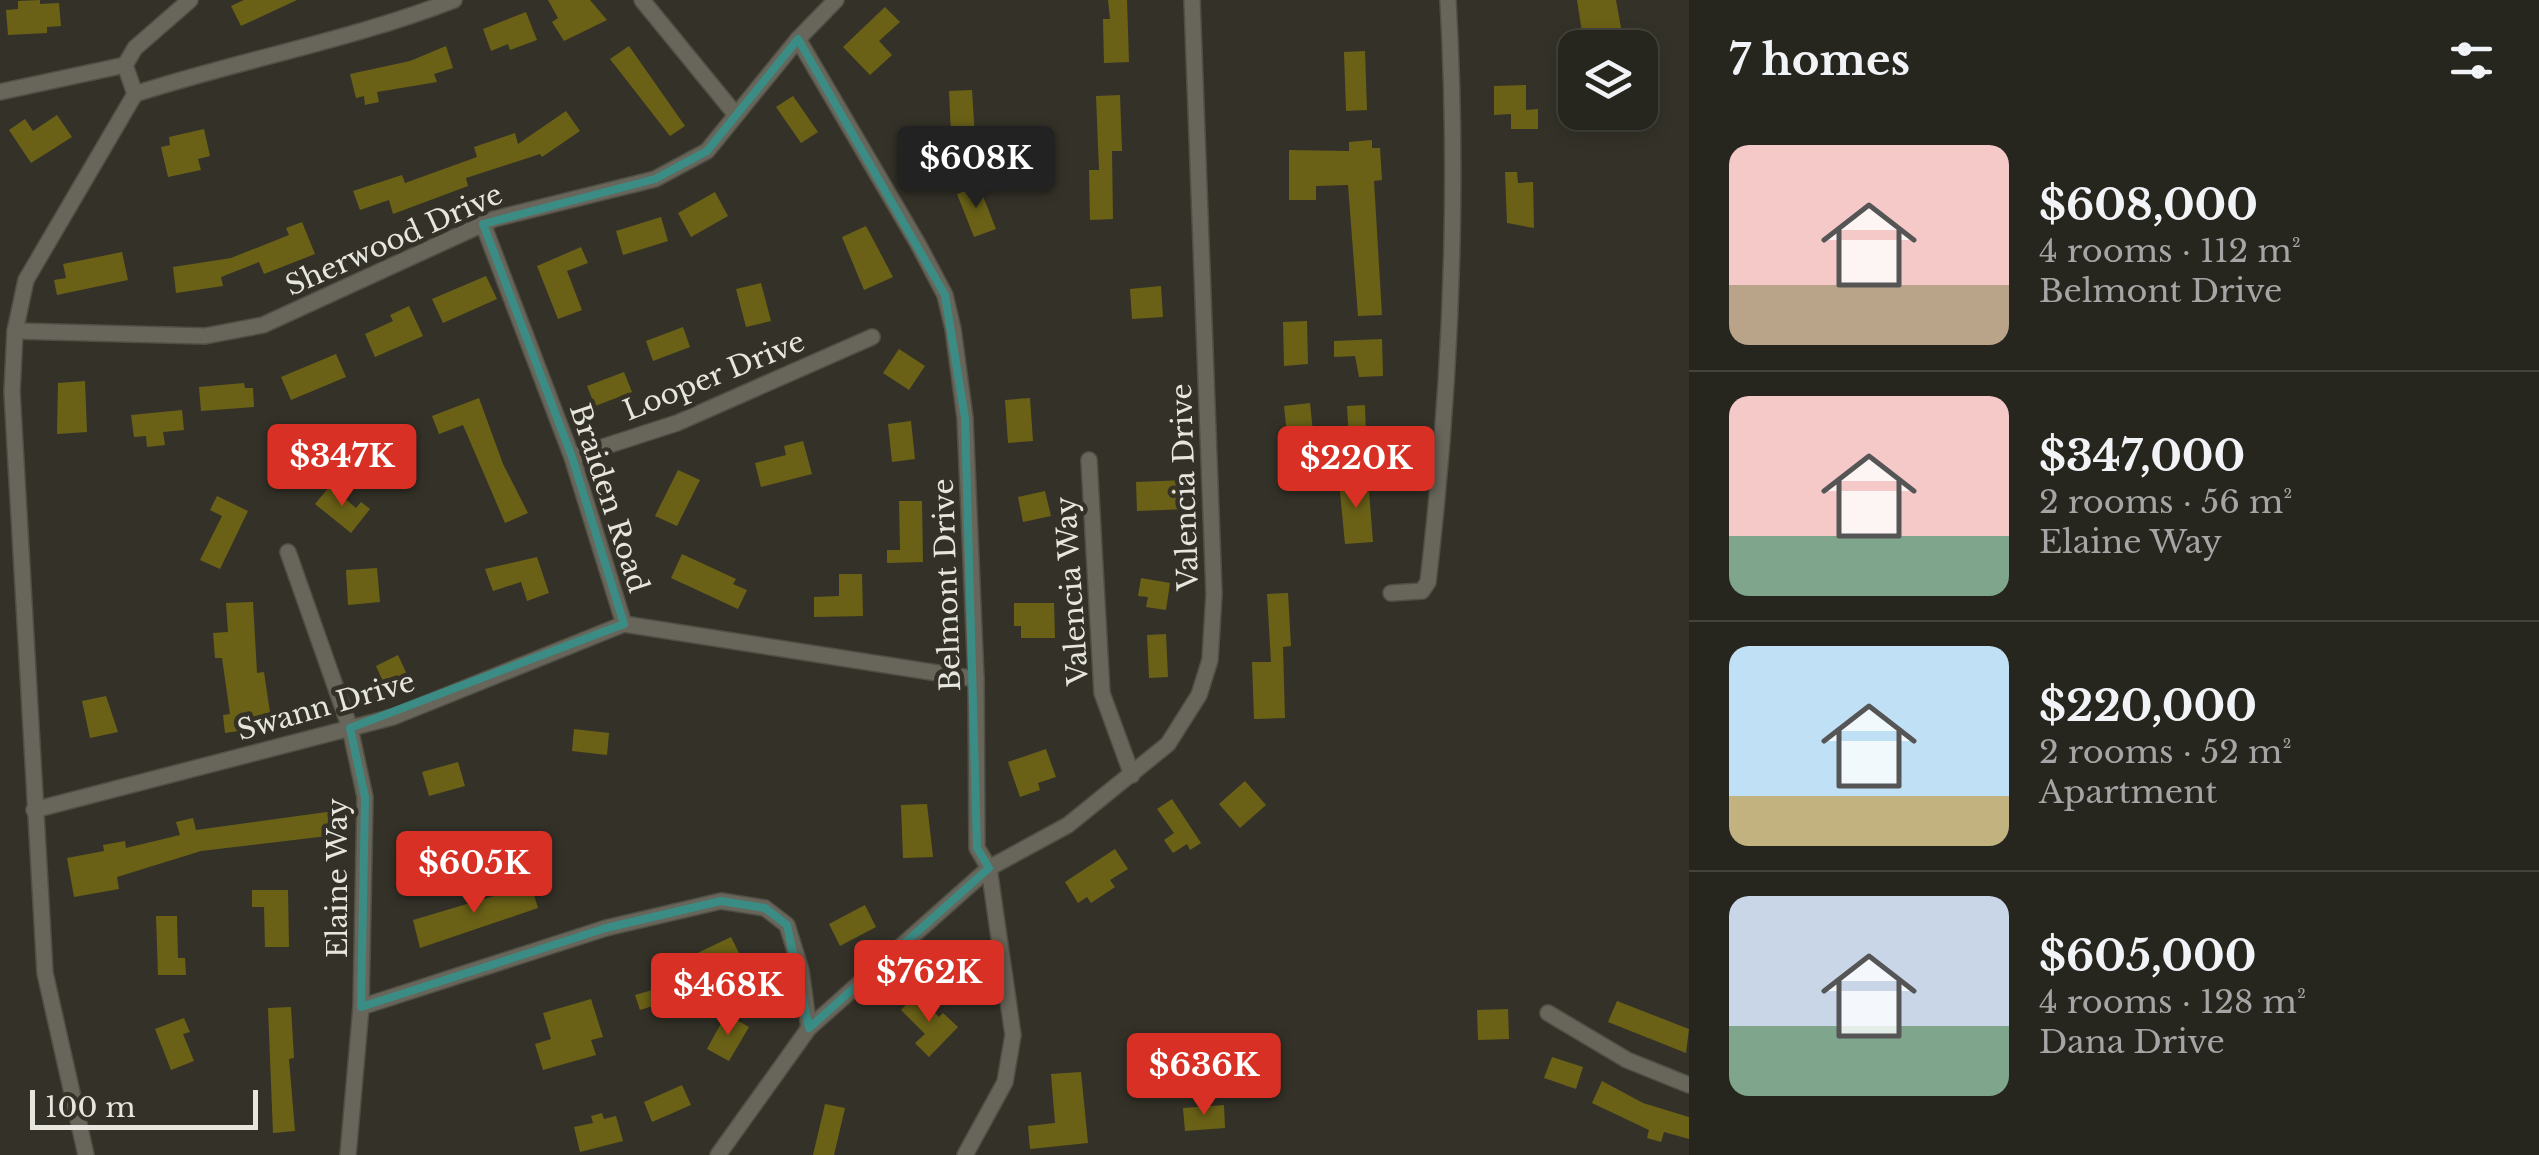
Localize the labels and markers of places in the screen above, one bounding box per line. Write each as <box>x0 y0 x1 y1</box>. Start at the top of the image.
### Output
pin: $608K <box>906 126 1046 211</box>
pin: $347K <box>272 424 412 509</box>
pin: $220K <box>1286 426 1426 511</box>
pin: $605K <box>404 831 544 916</box>
pin: $762K <box>859 940 999 1025</box>
pin: $468K <box>658 953 798 1038</box>
pin: $636K <box>1134 1033 1274 1118</box>

